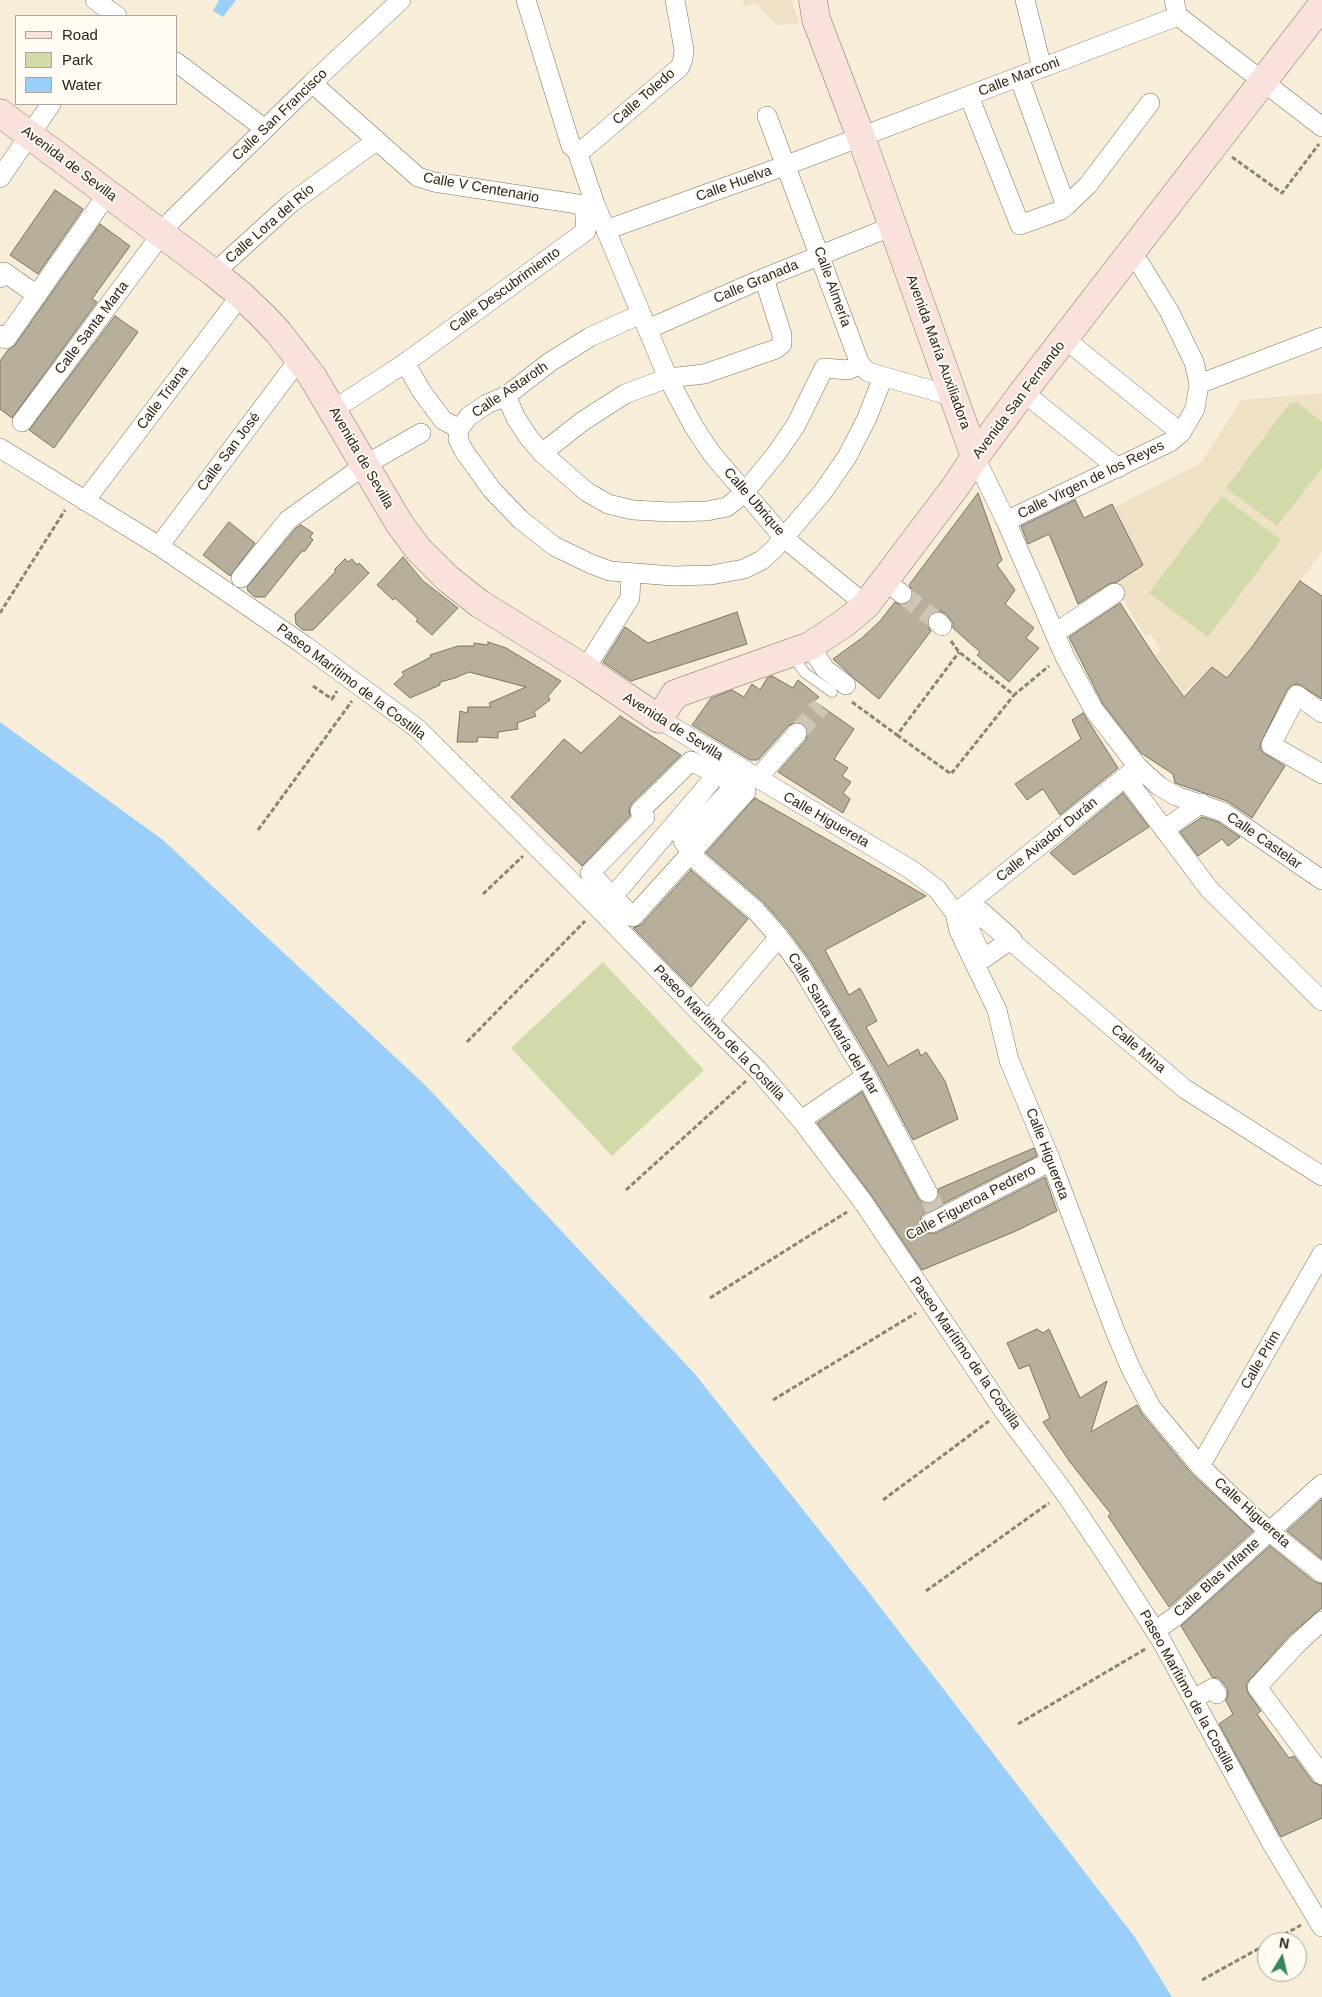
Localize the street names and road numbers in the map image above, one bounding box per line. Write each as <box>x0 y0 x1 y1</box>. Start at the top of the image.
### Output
street label: Calle Marconi <box>976 54 1062 100</box>
street label: Calle San Francisco <box>229 65 331 165</box>
street label: Calle Toledo <box>609 65 679 129</box>
street label: Avenida de Sevilla <box>18 123 120 205</box>
street label: Calle Huelva <box>694 163 774 205</box>
street label: Calle V Centenario <box>422 170 540 206</box>
street label: Calle Lora del Río <box>222 181 318 267</box>
street label: Calle Descubrimiento <box>446 244 564 336</box>
street label: Calle Almería <box>810 245 854 329</box>
street label: Calle Granada <box>711 257 801 307</box>
street label: Avenida María Auxiliadora <box>902 272 974 432</box>
street label: Calle Santa Marta <box>52 278 132 378</box>
street label: Avenida San Fernando <box>969 338 1069 462</box>
street label: Calle Astaroth <box>469 358 551 422</box>
street label: Calle Triana <box>134 363 192 433</box>
street label: Avenida de Sevilla <box>325 404 397 512</box>
street label: Calle San José <box>194 409 264 495</box>
street label: Calle Virgen de los Reyes <box>1015 437 1167 523</box>
street label: Calle Ubrique <box>720 464 788 540</box>
street label: Paseo Marítimo de la Costilla <box>273 621 429 743</box>
street label: Avenida de Sevilla <box>620 689 726 765</box>
street label: Calle Higuereta <box>780 789 872 851</box>
street label: Calle Aviador Durán <box>993 794 1101 886</box>
street label: Calle Castelar <box>1223 809 1305 873</box>
street label: Calle Santa María del Mar <box>784 950 882 1098</box>
street label: Paseo Marítimo de la Costilla <box>650 962 788 1104</box>
street label: Calle Mina <box>1107 1021 1169 1077</box>
street label: Calle Higuereta <box>1022 1106 1072 1202</box>
street label: Calle Figueroa Pedrero <box>903 1162 1039 1244</box>
street label: Paseo Marítimo de la Costilla <box>906 1274 1024 1432</box>
street label: Calle Prim <box>1238 1328 1284 1392</box>
street label: Calle Higuereta <box>1211 1474 1293 1552</box>
street label: Calle Blas Infante <box>1171 1535 1263 1621</box>
street label: Paseo Marítimo de la Costilla <box>1136 1607 1238 1775</box>

